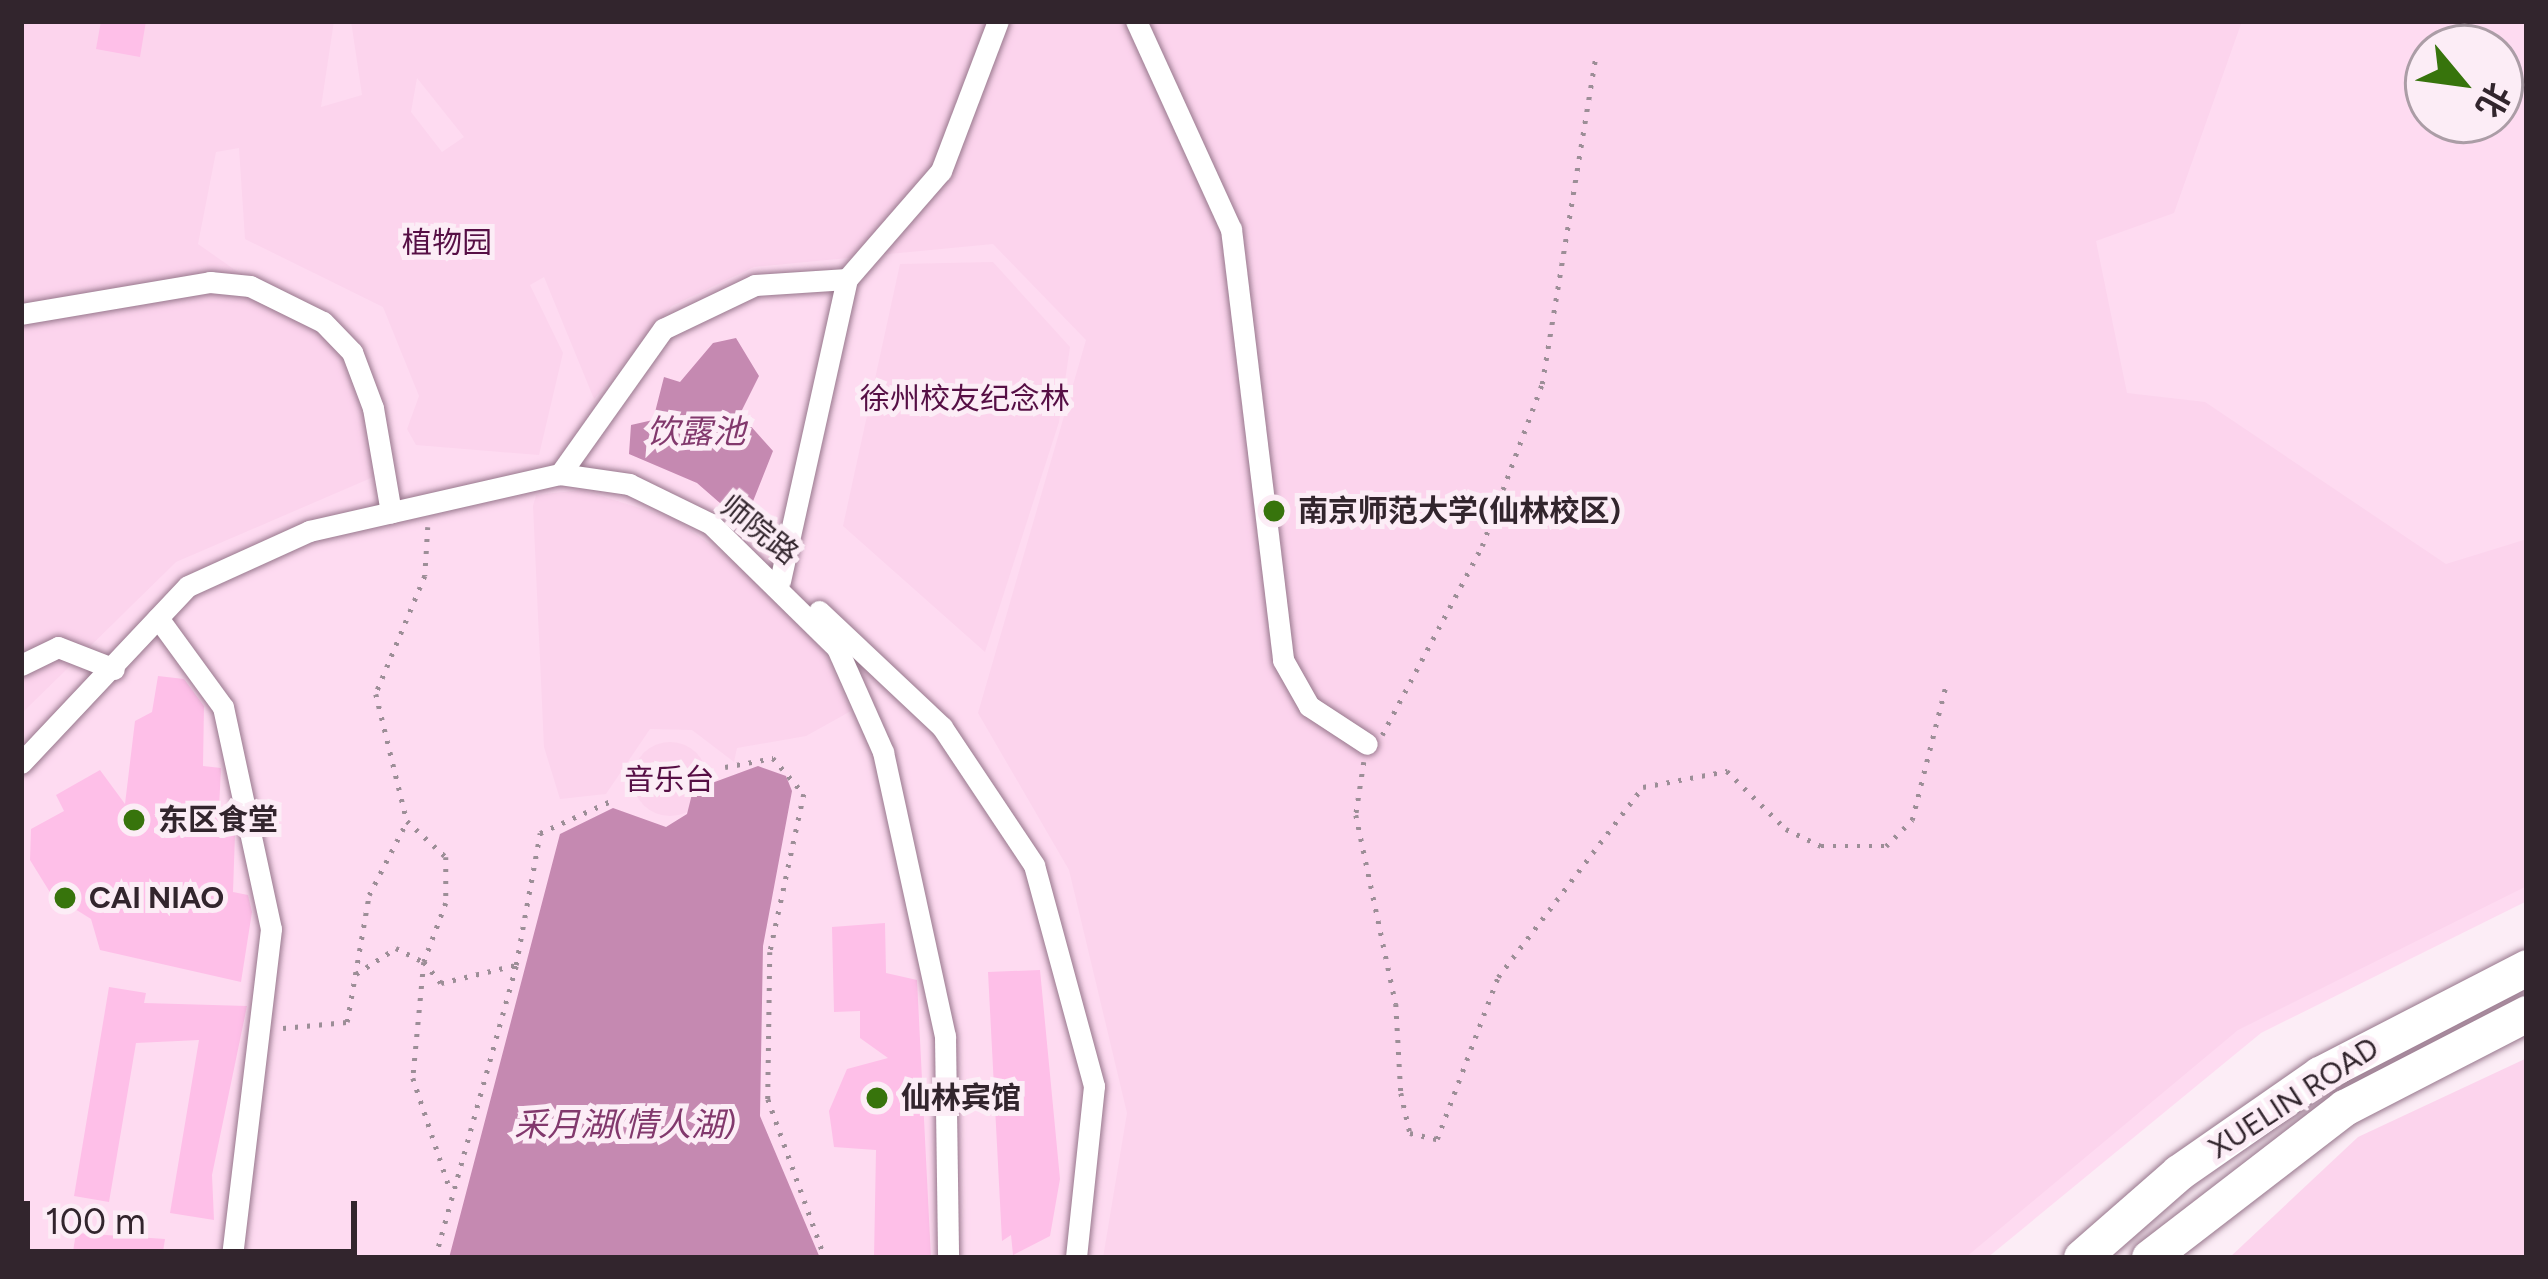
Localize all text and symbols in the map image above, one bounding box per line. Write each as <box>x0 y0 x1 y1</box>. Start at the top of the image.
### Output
north arrow <box>2404 24 2524 144</box>
text: 北 <box>2468 76 2518 124</box>
park label: 植物园 <box>402 225 492 261</box>
park label: 徐州校友纪念林 <box>860 381 1070 417</box>
water label: 饮露池 <box>647 412 745 452</box>
street label: 师院路 <box>713 488 805 572</box>
place label: 南京师范大学(仙林校区) <box>1298 493 1621 529</box>
marker: 南京师范大学(仙林校区) <box>1261 498 1287 524</box>
park label: 音乐台 <box>624 762 714 798</box>
place label: 东区食堂 <box>158 802 278 838</box>
marker: 东区食堂 <box>121 807 147 833</box>
place label: CAI NIAO <box>89 880 224 916</box>
marker: CAI NIAO <box>52 885 78 911</box>
street label: XUELIN ROAD <box>2203 1030 2385 1166</box>
place label: 仙林宾馆 <box>901 1080 1021 1116</box>
marker: 仙林宾馆 <box>864 1085 890 1111</box>
water label: 采月湖(情人湖) <box>514 1105 736 1145</box>
scale bar <box>30 1177 363 1251</box>
text: 100 m <box>45 1200 146 1243</box>

